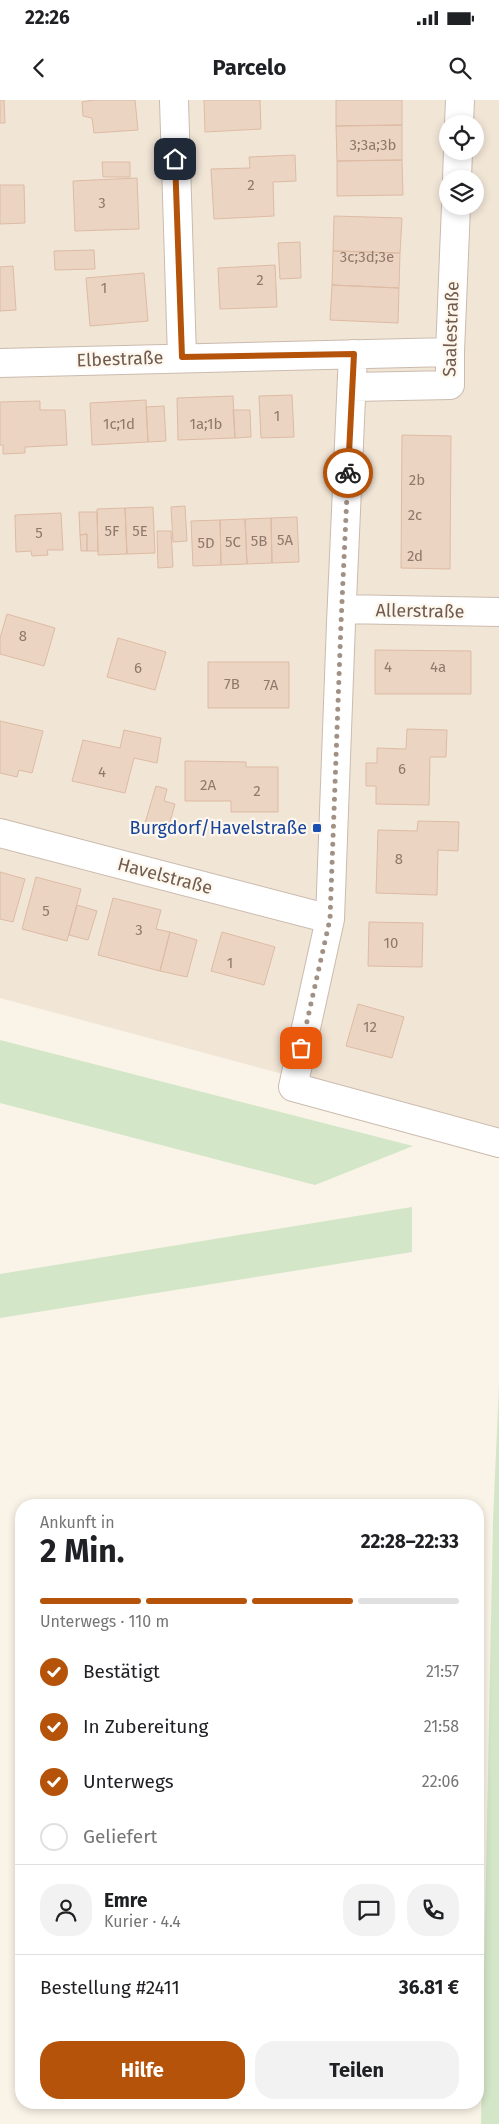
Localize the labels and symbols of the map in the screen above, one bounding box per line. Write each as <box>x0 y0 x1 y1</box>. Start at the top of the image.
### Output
house number: 3;3a;3b <box>350 136 397 154</box>
pin <box>154 138 196 180</box>
house number: 2 <box>247 176 255 194</box>
house number: 3 <box>98 194 106 212</box>
house number: 3c;3d;3e <box>340 248 394 266</box>
house number: 2 <box>256 271 264 289</box>
house number: 1 <box>101 279 107 297</box>
street label: Saalestraße <box>438 281 464 377</box>
street label: Elbestraße <box>76 346 164 372</box>
house number: 1 <box>274 407 280 425</box>
house number: 1c;1d <box>103 415 135 433</box>
house number: 1a;1b <box>189 415 223 433</box>
courier <box>323 448 373 498</box>
house number: 2b <box>409 471 425 489</box>
house number: 2c <box>408 506 422 524</box>
house number: 5F <box>105 522 119 540</box>
house number: 5E <box>132 522 148 540</box>
house number: 5 <box>35 524 43 542</box>
house number: 5A <box>277 531 293 549</box>
house number: 5B <box>251 532 267 550</box>
house number: 5C <box>225 533 242 551</box>
house number: 5D <box>197 534 215 552</box>
house number: 2d <box>407 547 423 565</box>
street label: Allerstraße <box>375 599 465 623</box>
house number: 8 <box>19 627 27 645</box>
house number: 4 <box>384 658 392 676</box>
house number: 4a <box>430 658 446 676</box>
house number: 6 <box>134 659 142 677</box>
house number: 7B <box>224 675 240 693</box>
house number: 7A <box>264 676 279 694</box>
house number: 6 <box>398 760 406 778</box>
house number: 4 <box>98 763 106 781</box>
house number: 2A <box>200 776 216 794</box>
house number: 2 <box>253 782 261 800</box>
place label: Burgdorf/Havelstraße <box>130 817 307 839</box>
marker: Burgdorf/Havelstraße <box>311 822 323 834</box>
house number: 8 <box>395 850 403 868</box>
street label: Havelstraße <box>115 853 215 899</box>
house number: 5 <box>42 902 50 920</box>
house number: 3 <box>135 921 143 939</box>
house number: 10 <box>384 934 398 952</box>
house number: 1 <box>227 954 233 972</box>
house number: 12 <box>363 1018 377 1036</box>
pin <box>280 1027 322 1069</box>

